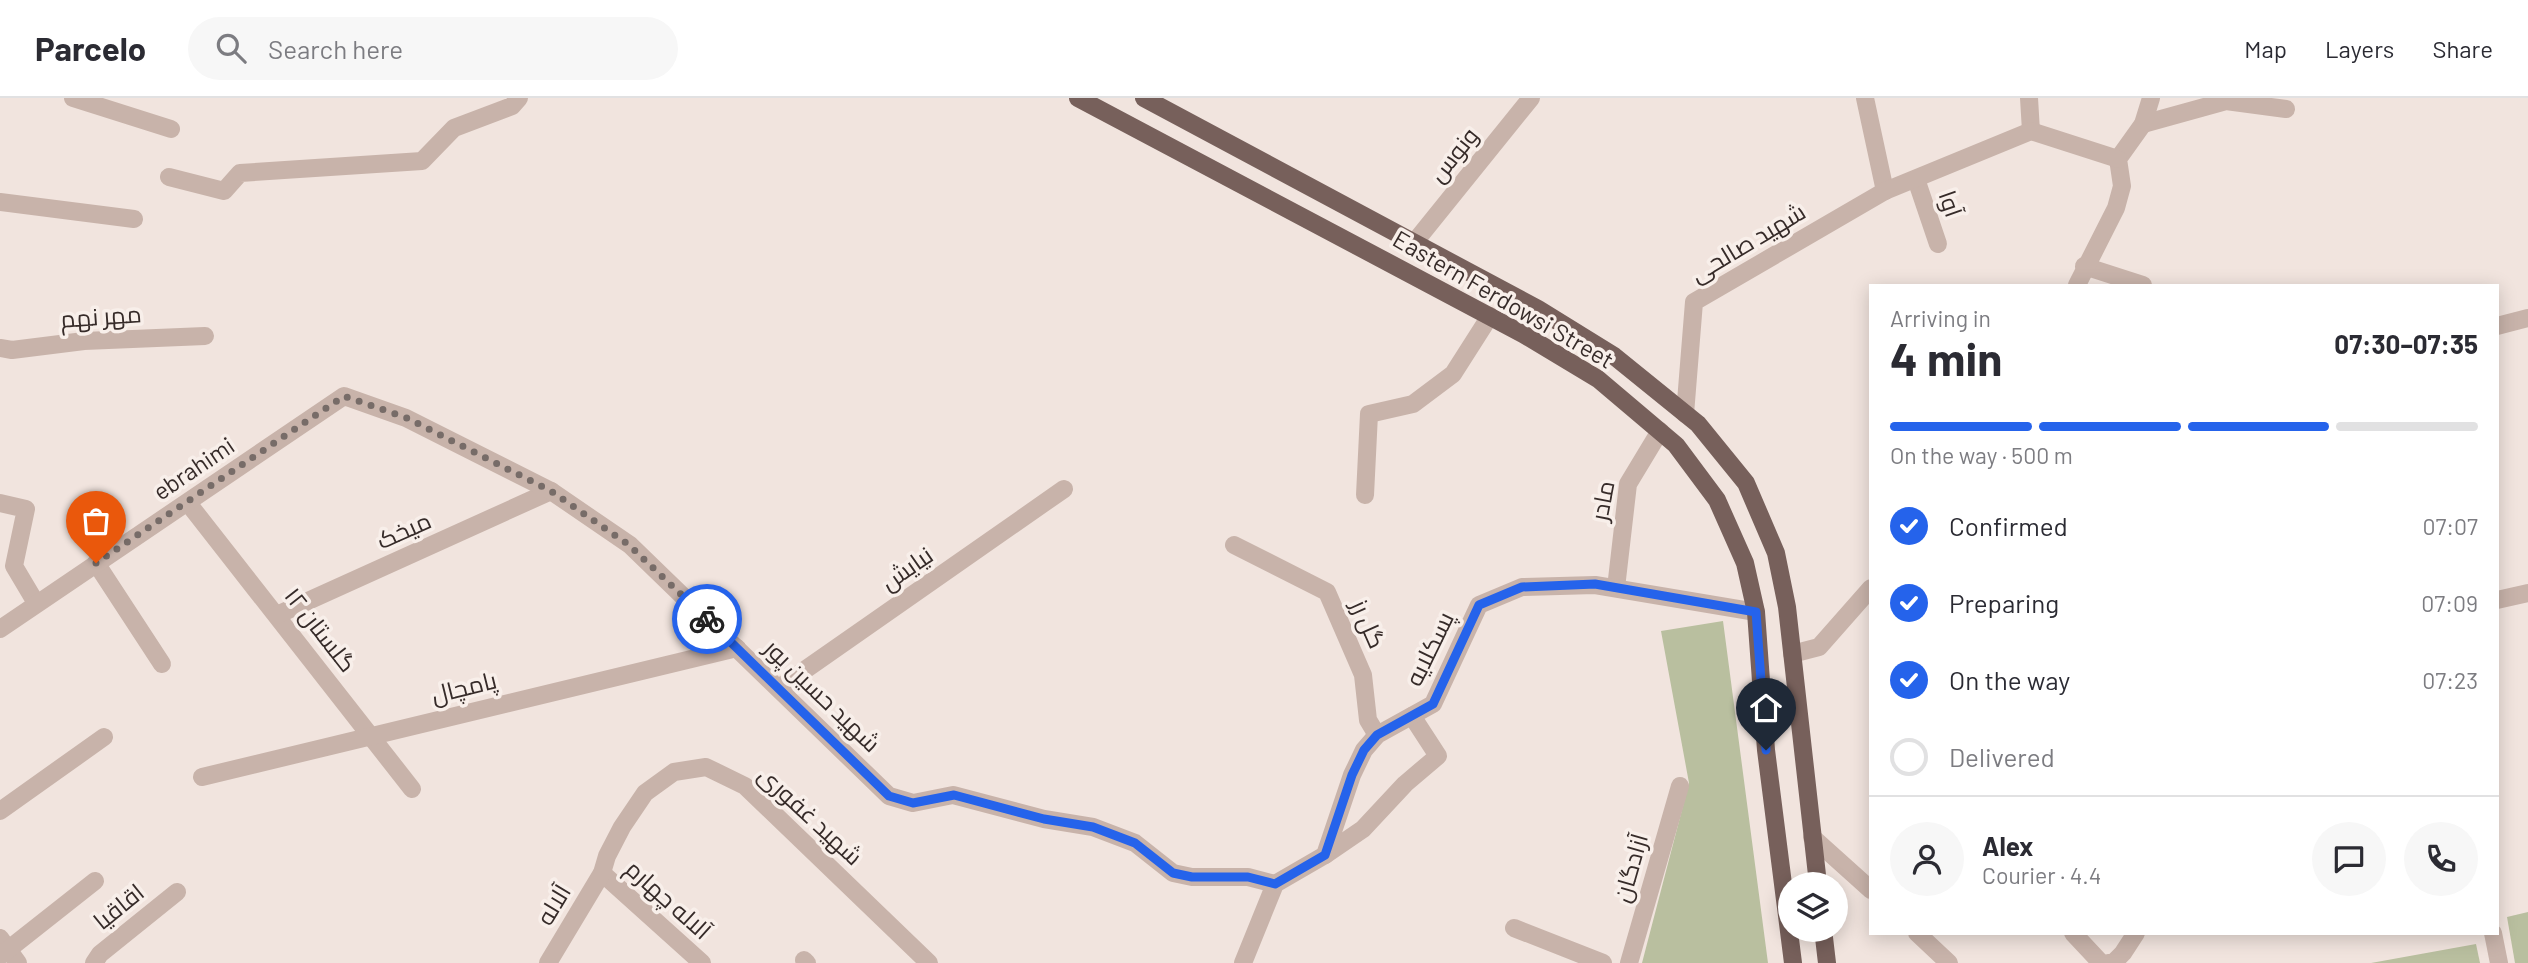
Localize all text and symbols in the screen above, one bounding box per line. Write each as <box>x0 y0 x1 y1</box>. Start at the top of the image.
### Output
search box <box>188 17 678 80</box>
text: Parcelo <box>35 28 146 68</box>
icon: search <box>212 29 250 67</box>
text: Search here <box>268 33 403 64</box>
text: Map <box>2244 34 2287 63</box>
text: Layers <box>2325 34 2394 63</box>
text: Share <box>2432 34 2493 63</box>
street label: ونوس <box>1422 121 1485 188</box>
street label: آوا <box>1933 186 1970 221</box>
street label: شهید صالحی <box>1684 196 1811 288</box>
street label: Eastern Ferdowsi Street <box>1388 224 1619 374</box>
street label: مهر نهم <box>59 298 143 336</box>
text: Arriving in <box>1890 304 1991 332</box>
text: 07:30–07:35 <box>2334 328 2478 359</box>
text: 4 min <box>1890 330 2002 385</box>
street label: ebrahimi <box>147 430 239 505</box>
text: On the way · 500 m <box>1890 441 2073 469</box>
street label: مادر <box>1583 478 1620 525</box>
pin <box>66 491 126 563</box>
icon: bag <box>77 502 115 540</box>
street label: میخک <box>372 505 435 554</box>
icon: check <box>1890 507 1928 545</box>
text: Confirmed <box>1949 510 2068 541</box>
text: 07:07 <box>2422 512 2478 540</box>
street label: نیایش <box>875 540 938 597</box>
street label: گلستان ۱۲ <box>278 581 363 678</box>
courier <box>672 584 742 654</box>
icon: check <box>1890 584 1928 622</box>
text: Preparing <box>1949 587 2059 618</box>
text: 07:09 <box>2421 589 2478 617</box>
street label: گل رز <box>1344 593 1393 653</box>
icon: bike <box>688 600 726 638</box>
street label: پسکلایه <box>1398 606 1462 692</box>
street label: شهید حسین پور <box>756 631 887 759</box>
icon: check <box>1890 661 1928 699</box>
street label: پامچال <box>428 664 501 712</box>
text: On the way <box>1949 664 2070 695</box>
text: 07:23 <box>2422 666 2478 694</box>
pin <box>1736 678 1796 750</box>
icon: home <box>1747 689 1785 727</box>
text: Delivered <box>1949 741 2055 772</box>
street label: شهید غفوری <box>752 759 869 871</box>
button: person <box>1890 822 1964 896</box>
button: chat <box>2312 822 2386 896</box>
button: phone <box>2404 822 2478 896</box>
street label: آزادگان <box>1606 829 1654 906</box>
text: Alex <box>1982 830 2033 861</box>
street label: آلاله چهارم <box>618 853 718 947</box>
text: Courier · 4.4 <box>1982 861 2101 889</box>
map controls <box>1778 872 1848 942</box>
button: layers <box>1778 872 1848 942</box>
street label: اقاقیا <box>87 877 149 935</box>
street label: آلاله <box>529 878 576 930</box>

